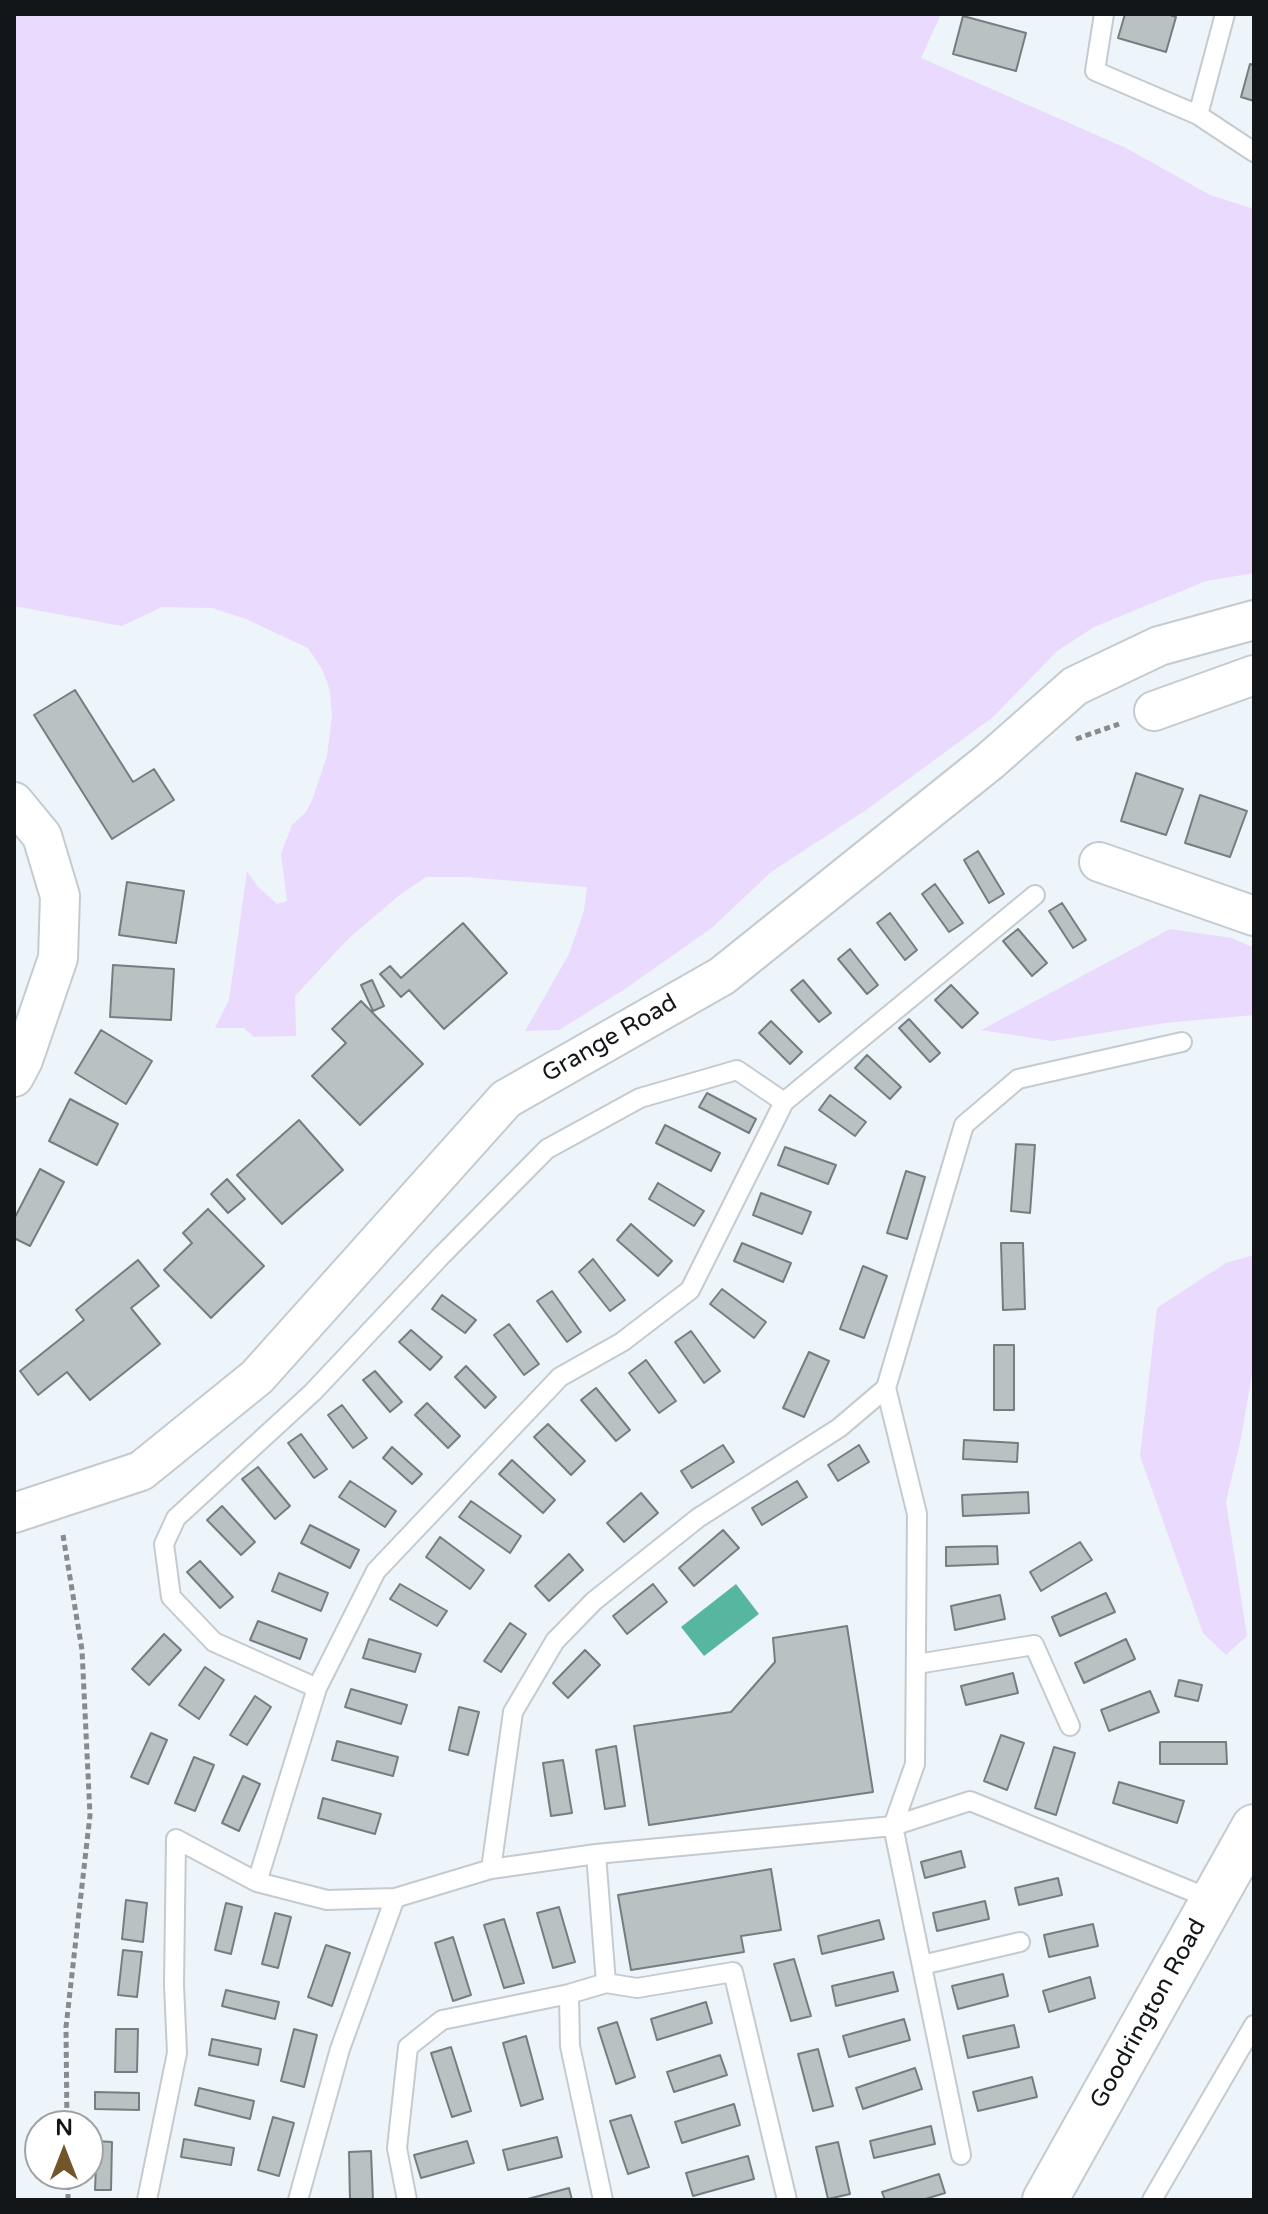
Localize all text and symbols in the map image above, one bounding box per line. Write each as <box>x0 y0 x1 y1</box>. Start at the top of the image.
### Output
street label: Grange Road <box>538 989 682 1089</box>
street label: Goodrington Road <box>1085 1914 1213 2114</box>
north arrow <box>24 2110 104 2190</box>
text: N <box>55 2115 73 2141</box>

